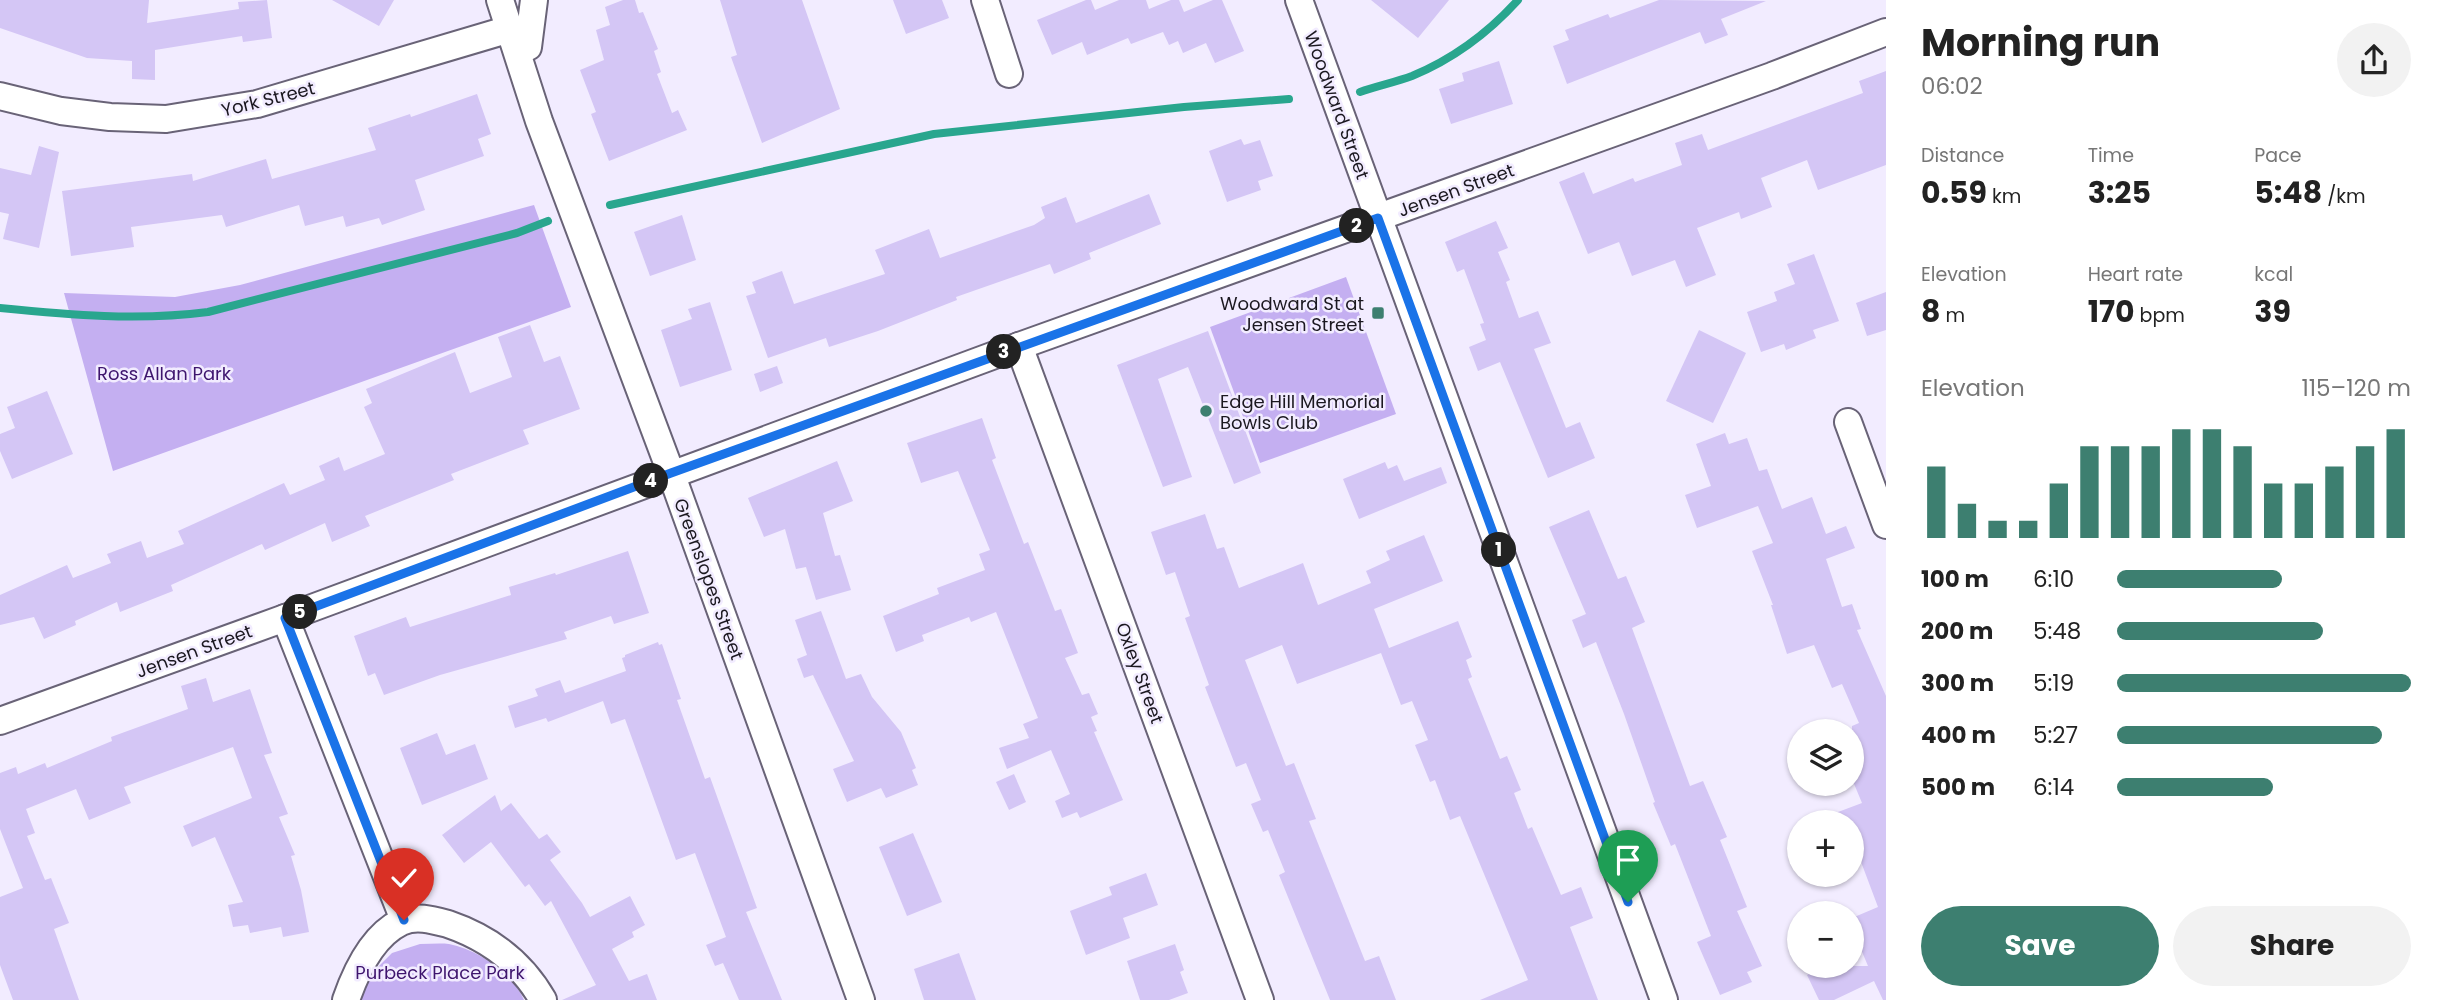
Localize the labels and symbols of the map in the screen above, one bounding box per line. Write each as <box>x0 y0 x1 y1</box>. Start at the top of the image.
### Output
street label: Woodward Street <box>1299 27 1375 183</box>
street label: York Street <box>219 75 317 123</box>
street label: Jensen Street <box>1394 157 1518 223</box>
pin: 2 <box>1340 208 1374 244</box>
place label: Woodward St at Jensen Street <box>1220 291 1364 337</box>
marker: Woodward St at Jensen Street <box>1370 305 1386 321</box>
pin: 3 <box>986 334 1021 370</box>
park label: Ross Allan Park <box>97 361 232 386</box>
place label: Edge Hill Memorial Bowls Club <box>1220 389 1385 435</box>
marker: Edge Hill Memorial Bowls Club <box>1198 403 1214 419</box>
pin: 4 <box>634 463 668 498</box>
street label: Greenslopes Street <box>668 495 750 663</box>
pin: 1 <box>1482 532 1516 568</box>
pin: 5 <box>282 594 318 630</box>
street label: Jensen Street <box>132 618 256 684</box>
street label: Oxley Street <box>1110 619 1170 727</box>
pin <box>1598 830 1658 902</box>
pin <box>374 848 434 920</box>
park label: Purbeck Place Park <box>355 960 525 985</box>

